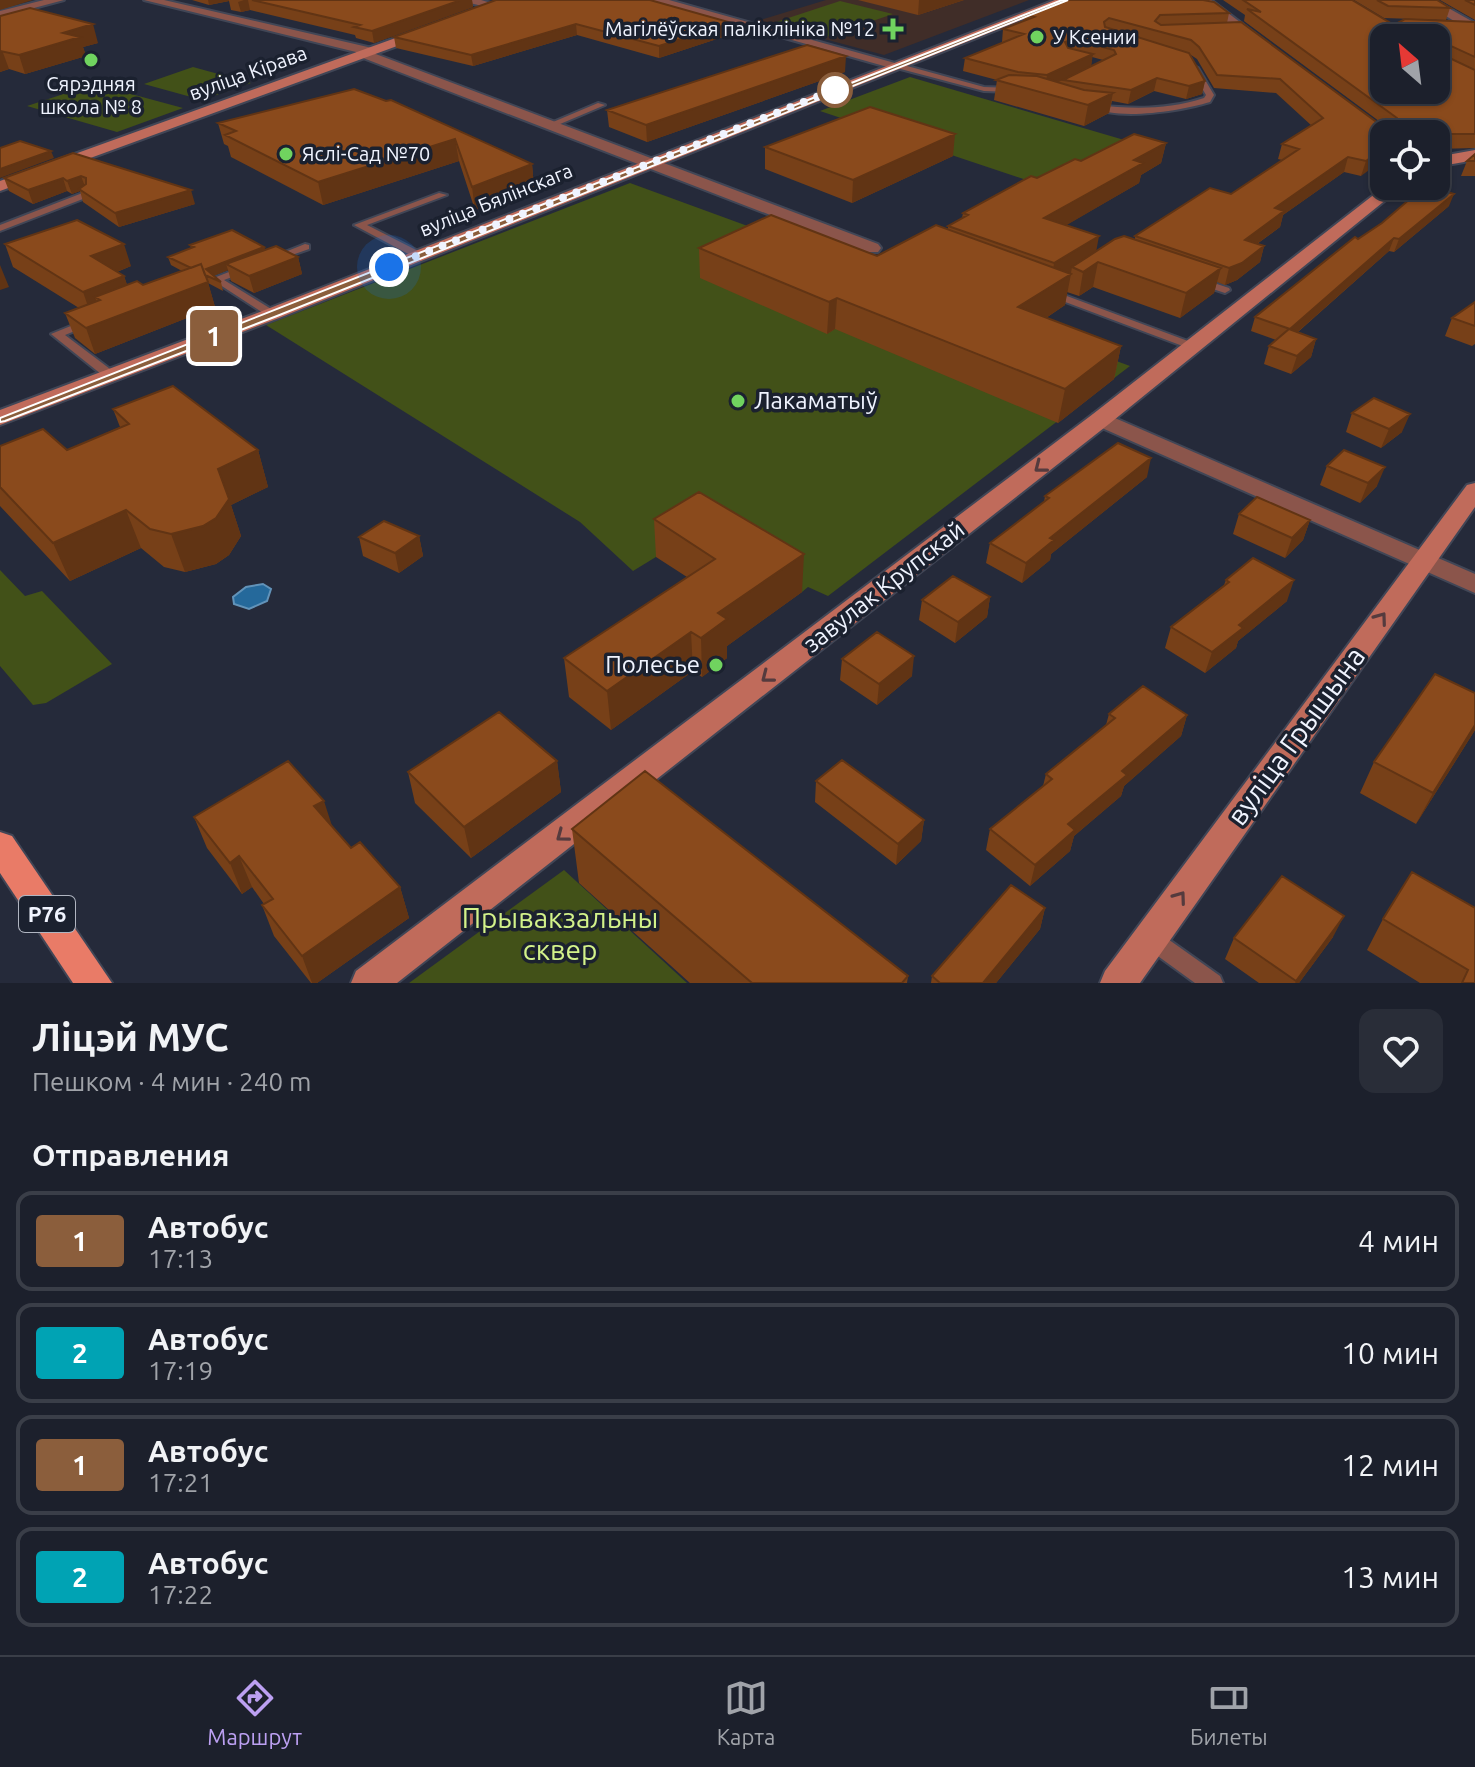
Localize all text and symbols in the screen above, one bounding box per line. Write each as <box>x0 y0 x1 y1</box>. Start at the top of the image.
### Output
place label: Магілёўская паліклініка №12 <box>605 17 875 40</box>
marker: Магілёўская паліклініка №12 <box>882 18 904 40</box>
north arrow <box>1370 24 1450 104</box>
map controls <box>1370 24 1450 200</box>
place label: У Ксении <box>1053 25 1137 48</box>
marker: У Ксении <box>1028 28 1046 46</box>
street label: вуліца Кірава <box>186 41 310 104</box>
marker: Сярэдняя школа № 8 <box>82 51 100 69</box>
place label: Сярэдняя школа № 8 <box>40 72 142 118</box>
unlabelled marker <box>818 73 852 107</box>
button: locate <box>1370 120 1450 200</box>
place label: Яслі-Сад №70 <box>302 142 430 165</box>
marker: Яслі-Сад №70 <box>277 145 295 163</box>
street label: вуліца Бялінскага <box>416 158 576 241</box>
your location <box>369 247 409 287</box>
line badge: 1 <box>188 310 240 362</box>
text: 1 <box>206 320 222 351</box>
place label: Лакаматыў <box>754 387 878 414</box>
marker: Лакаматыў <box>729 392 747 410</box>
one-way arrow <box>1034 457 1049 471</box>
street label: завулак Крупскай <box>798 515 969 658</box>
one-way arrow <box>1371 612 1386 627</box>
street label: вуліца Грышына <box>1221 641 1370 831</box>
place label: Полесье <box>605 651 700 678</box>
marker: Полесье <box>707 656 725 674</box>
one-way arrow <box>761 667 776 681</box>
one-way arrow <box>556 827 570 841</box>
one-way arrow <box>1171 892 1185 906</box>
road number: Р76 <box>19 896 75 932</box>
park label: Прывакзальны сквер <box>462 902 658 965</box>
button: heart <box>1359 1009 1443 1093</box>
text: Ліцэй МУС <box>32 1016 228 1058</box>
text: Пешком · 4 мин · 240 m <box>32 1067 311 1096</box>
text: Отправления <box>32 1138 229 1172</box>
text: Автобус <box>148 1210 268 1244</box>
text: 4 мин <box>1358 1224 1439 1258</box>
text: 1 <box>72 1225 88 1256</box>
text: 17:13 <box>148 1244 213 1273</box>
text: Автобус <box>148 1322 268 1356</box>
text: 10 мин <box>1341 1336 1439 1370</box>
text: 2 <box>72 1337 88 1368</box>
text: 17:19 <box>148 1356 213 1385</box>
text: Автобус <box>148 1434 268 1468</box>
text: 12 мин <box>1341 1448 1439 1482</box>
text: 1 <box>72 1449 88 1480</box>
text: 17:21 <box>148 1468 213 1497</box>
text: Автобус <box>148 1546 268 1580</box>
text: 13 мин <box>1341 1560 1439 1594</box>
text: 2 <box>72 1561 88 1592</box>
text: 17:22 <box>148 1580 213 1609</box>
tab: Маршрут <box>207 1676 302 1749</box>
tab: Карта <box>717 1676 775 1749</box>
tab: Билеты <box>1190 1676 1268 1749</box>

